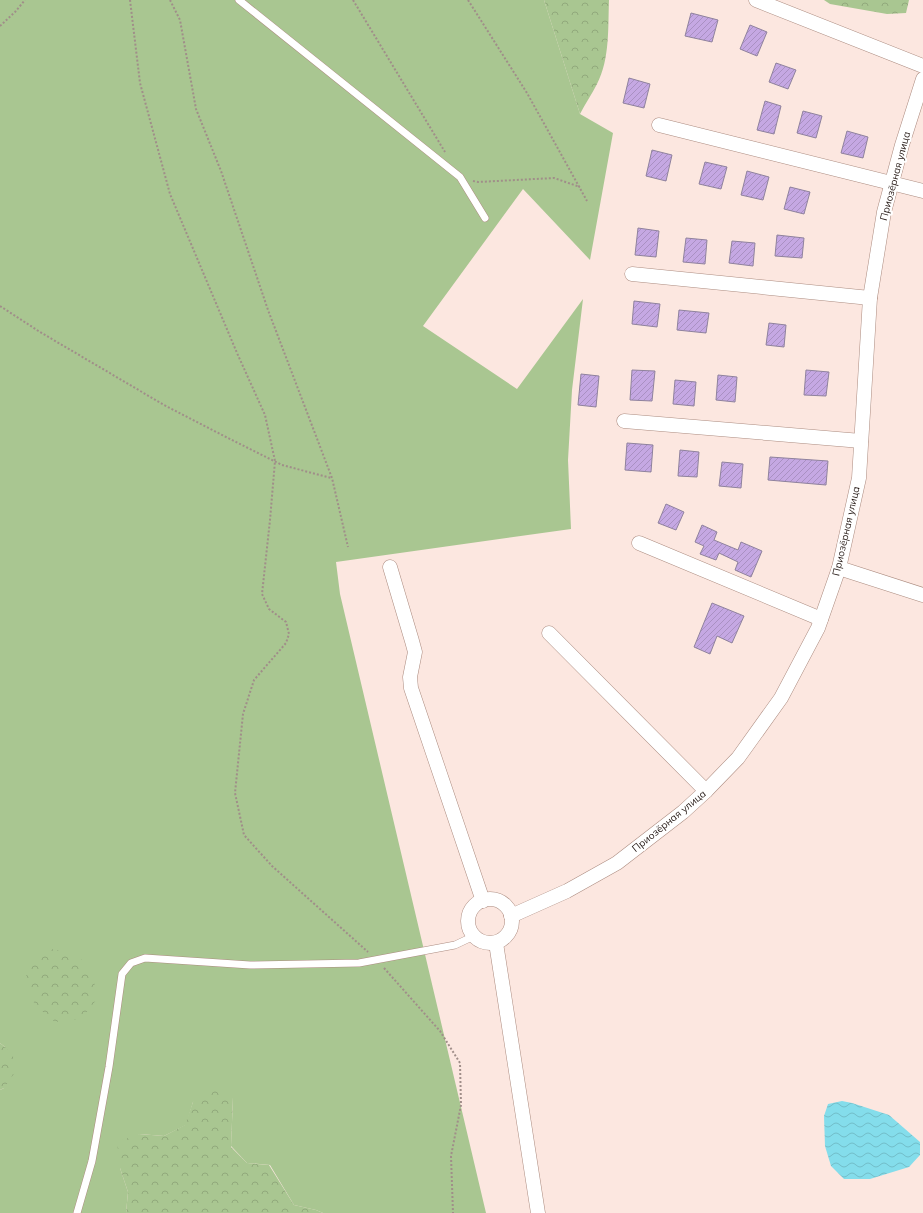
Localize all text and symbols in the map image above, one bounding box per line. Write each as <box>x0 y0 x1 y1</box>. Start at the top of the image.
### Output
street label: Приозёрная улица <box>877 130 913 222</box>
street label: Приозёрная улица <box>829 485 863 577</box>
street label: Приозёрная улица <box>629 787 709 855</box>

